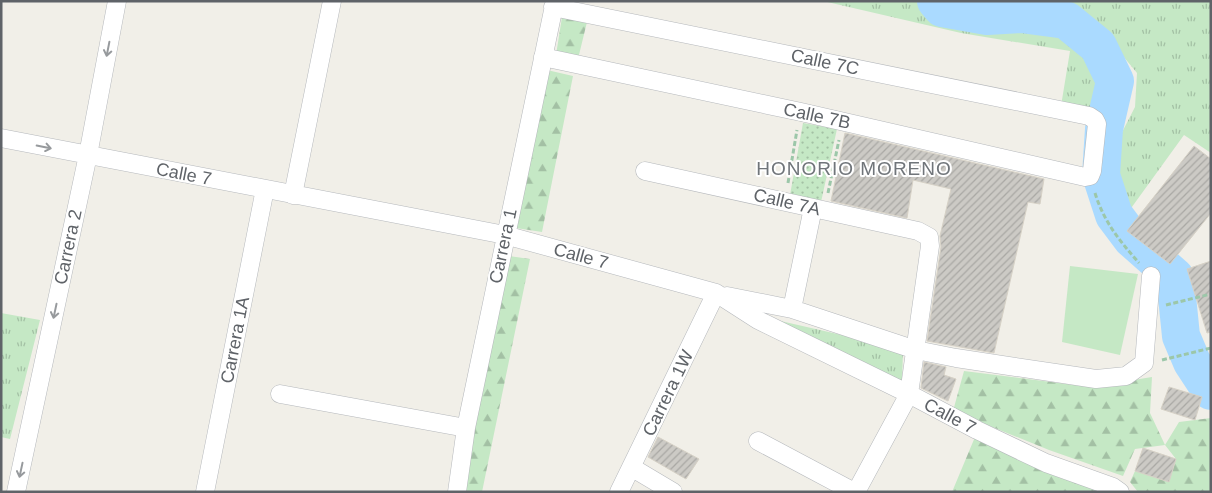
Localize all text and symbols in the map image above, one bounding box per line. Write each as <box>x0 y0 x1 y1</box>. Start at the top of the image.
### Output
one-way arrow <box>102 41 112 57</box>
street label: Calle 7C <box>789 45 861 79</box>
street label: Calle 7B <box>782 99 852 133</box>
one-way arrow <box>36 142 52 152</box>
district label: HONORIO MORENO <box>756 158 952 179</box>
street label: Calle 7 <box>155 159 213 189</box>
street label: Calle 7A <box>752 185 822 219</box>
street label: Carrera 1 <box>485 207 521 285</box>
street label: Carrera 2 <box>50 208 86 286</box>
street label: Calle 7 <box>551 239 611 273</box>
street label: Carrera 1A <box>217 295 253 385</box>
one-way arrow <box>49 303 59 319</box>
street label: Carrera 1W <box>639 347 697 439</box>
street label: Calle 7 <box>921 394 979 438</box>
one-way arrow <box>16 462 25 478</box>

